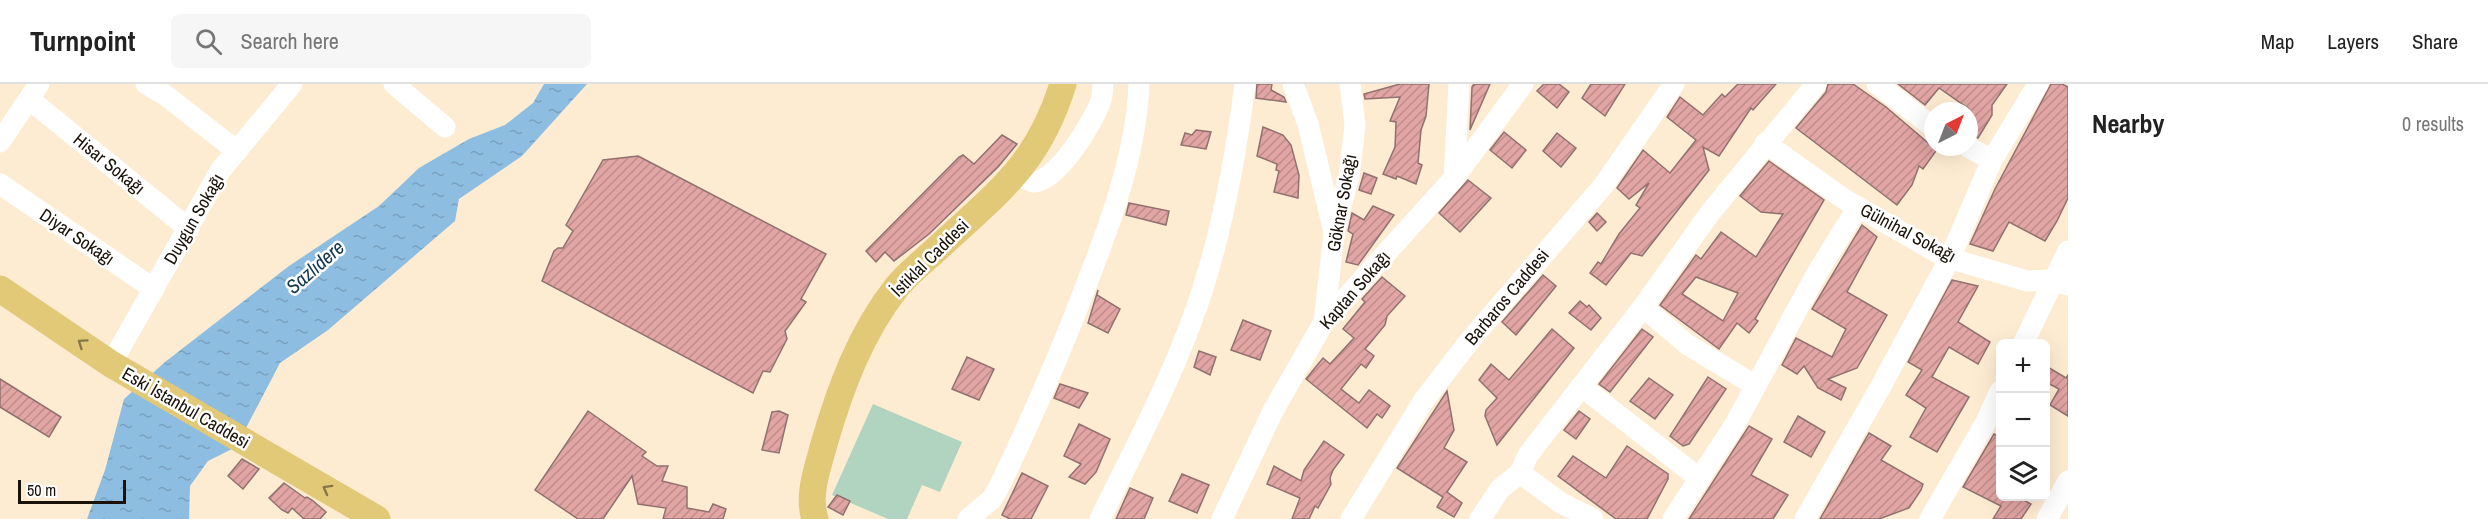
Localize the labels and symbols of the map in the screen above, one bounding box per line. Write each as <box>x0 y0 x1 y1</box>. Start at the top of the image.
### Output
north arrow <box>1924 102 1978 156</box>
street label: Hisar Sokağı <box>68 127 150 200</box>
street label: Göknar Sokağı <box>1321 152 1362 254</box>
street label: Duygun Sokağı <box>158 169 230 269</box>
street label: Gülnihal Sokağı <box>1856 197 1960 268</box>
street label: Diyar Sokağı <box>35 202 120 271</box>
street label: İstiklal Caddesi <box>885 213 974 302</box>
water label: Sazlıdere <box>280 234 350 300</box>
street label: Barbaros Caddesi <box>1459 243 1554 350</box>
street label: Kaptan Sokağı <box>1313 245 1396 334</box>
one-way arrow <box>77 339 88 350</box>
street label: Eski İstanbul Caddesi <box>118 361 255 454</box>
scale bar <box>18 477 126 504</box>
one-way arrow <box>323 484 334 496</box>

